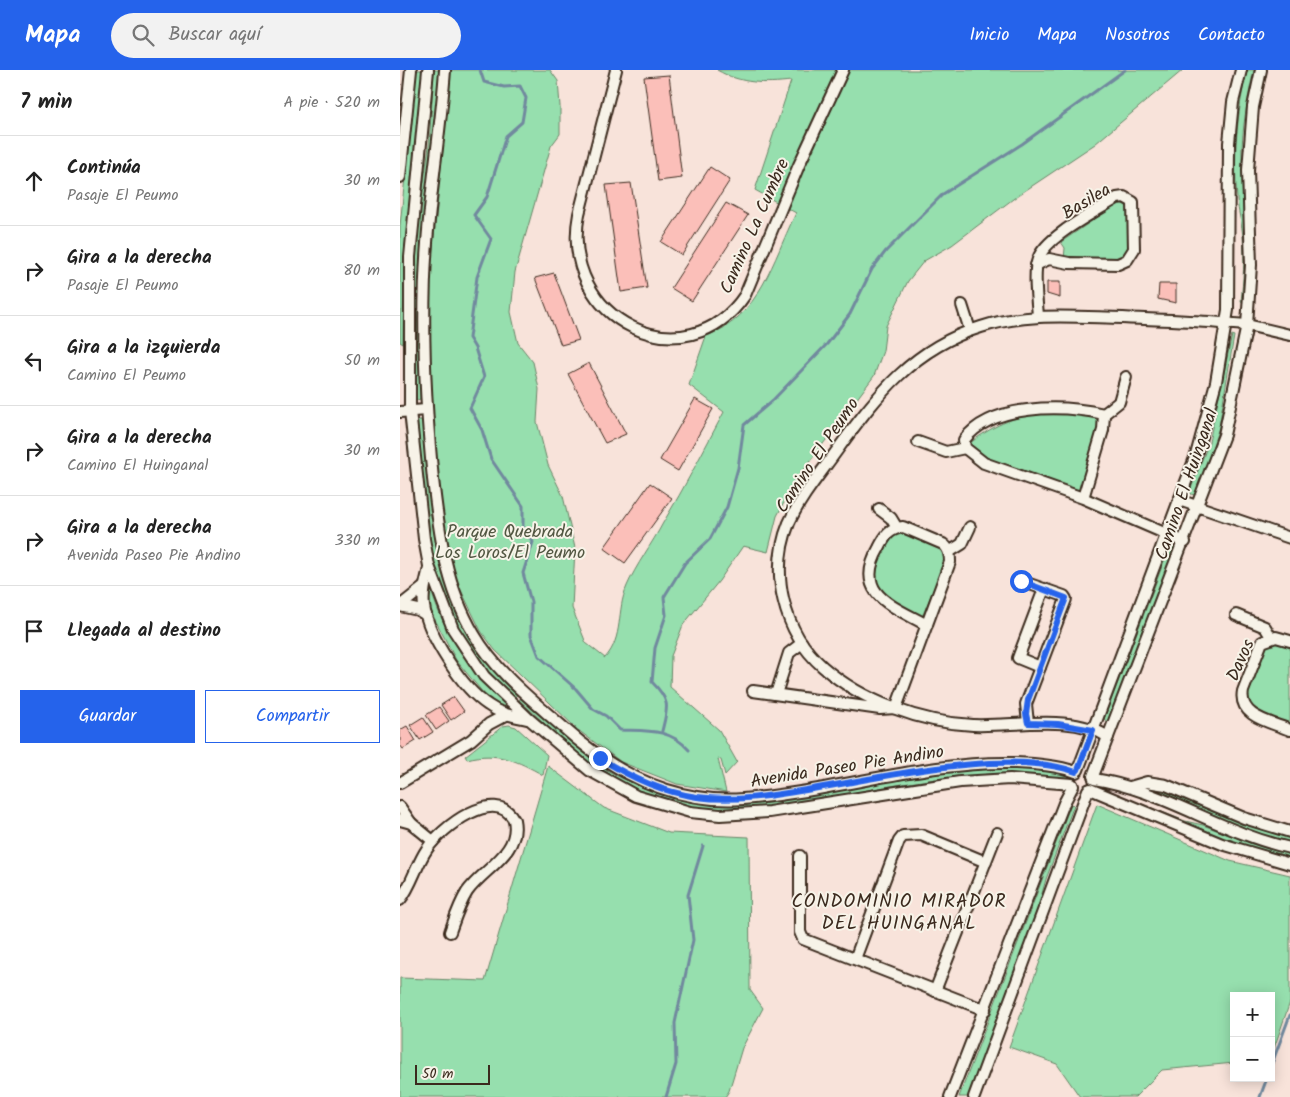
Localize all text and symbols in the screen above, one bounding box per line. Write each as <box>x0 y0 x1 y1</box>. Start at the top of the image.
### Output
search box <box>111 13 461 58</box>
text: Mapa <box>25 16 81 55</box>
text: Buscar aquí <box>169 20 261 50</box>
icon: search <box>129 21 157 49</box>
text: Inicio <box>969 21 1009 50</box>
text: Mapa <box>1037 21 1077 50</box>
text: Nosotros <box>1105 21 1170 50</box>
text: Contacto <box>1198 21 1265 50</box>
text: 7 min <box>20 86 72 119</box>
text: A pie · 520 m <box>284 90 380 115</box>
text: Continúa <box>67 153 141 183</box>
street label: Camino La Cumbre <box>713 154 798 299</box>
icon: ahead <box>20 167 48 195</box>
text: 30 m <box>344 168 380 193</box>
street label: Basilea <box>1057 176 1117 228</box>
text: Pasaje El Peumo <box>67 183 178 208</box>
text: Gira a la derecha <box>67 243 212 273</box>
icon: right <box>20 257 48 285</box>
text: 80 m <box>343 258 380 283</box>
text: Pasaje El Peumo <box>67 273 178 298</box>
text: Gira a la izquierda <box>67 333 220 363</box>
icon: left <box>20 347 48 375</box>
text: 50 m <box>344 348 380 373</box>
text: Camino El Peumo <box>67 363 186 388</box>
street label: Camino El Peumo <box>769 392 868 519</box>
street label: Camino El Huinganal <box>1148 404 1227 564</box>
text: Gira a la derecha <box>67 423 212 453</box>
icon: right <box>20 437 48 465</box>
text: 30 m <box>344 438 380 463</box>
text: Camino El Huinganal <box>67 453 208 478</box>
text: Gira a la derecha <box>67 513 212 543</box>
park label: Parque Quebrada Los Loros/El Peumo <box>435 518 585 568</box>
icon: right <box>20 527 48 555</box>
text: 330 m <box>335 528 380 553</box>
text: Avenida Paseo Pie Andino <box>67 543 241 568</box>
route start <box>1010 570 1033 593</box>
text: Llegada al destino <box>67 616 221 646</box>
icon: arrive <box>20 617 48 645</box>
street label: Davos <box>1219 635 1264 686</box>
button: Guardar <box>20 690 195 743</box>
button: Compartir <box>205 690 380 743</box>
street label: Avenida Paseo Pie Andino <box>748 738 946 797</box>
route end <box>589 747 612 770</box>
district label: CONDOMINIO MIRADOR DEL HUINGANAL <box>791 887 1007 939</box>
map controls <box>1230 992 1275 1082</box>
button: + <box>1230 992 1275 1037</box>
button: − <box>1230 1037 1275 1082</box>
scale bar <box>415 1062 490 1085</box>
text: 50 m <box>422 1063 453 1085</box>

